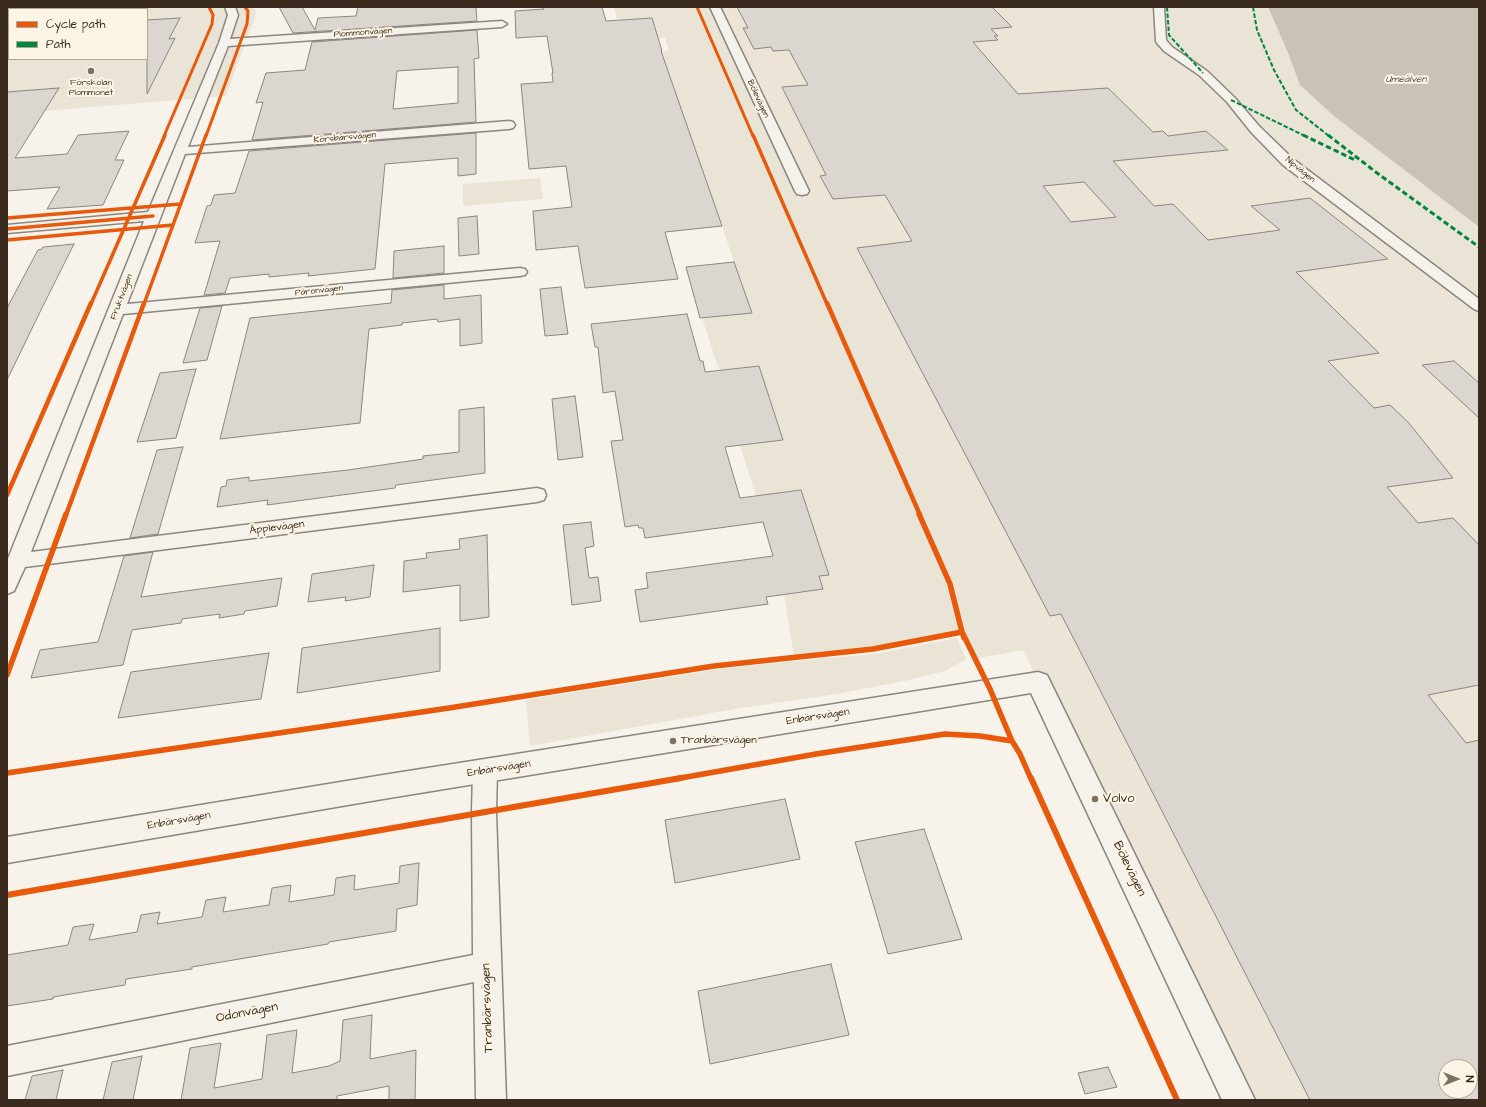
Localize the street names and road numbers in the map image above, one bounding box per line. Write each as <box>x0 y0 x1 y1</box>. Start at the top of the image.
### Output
street label: Plommonvägen <box>333 26 393 40</box>
street label: Bölevägen <box>744 78 772 120</box>
street label: Körsbärsvägen <box>313 130 377 146</box>
street label: Nipvägen <box>1283 155 1317 185</box>
street label: Fruktvägen <box>108 273 136 321</box>
street label: Päronvägen <box>295 283 343 299</box>
street label: Äpplevägen <box>249 518 305 538</box>
street label: Enbärsvägen <box>785 705 851 729</box>
street label: Enbärsvägen <box>466 757 532 781</box>
street label: Enbärsvägen <box>146 809 212 833</box>
street label: Bölevägen <box>1109 839 1149 899</box>
street label: Tranbärsvägen <box>479 963 497 1053</box>
street label: Odonvägen <box>215 999 279 1027</box>

